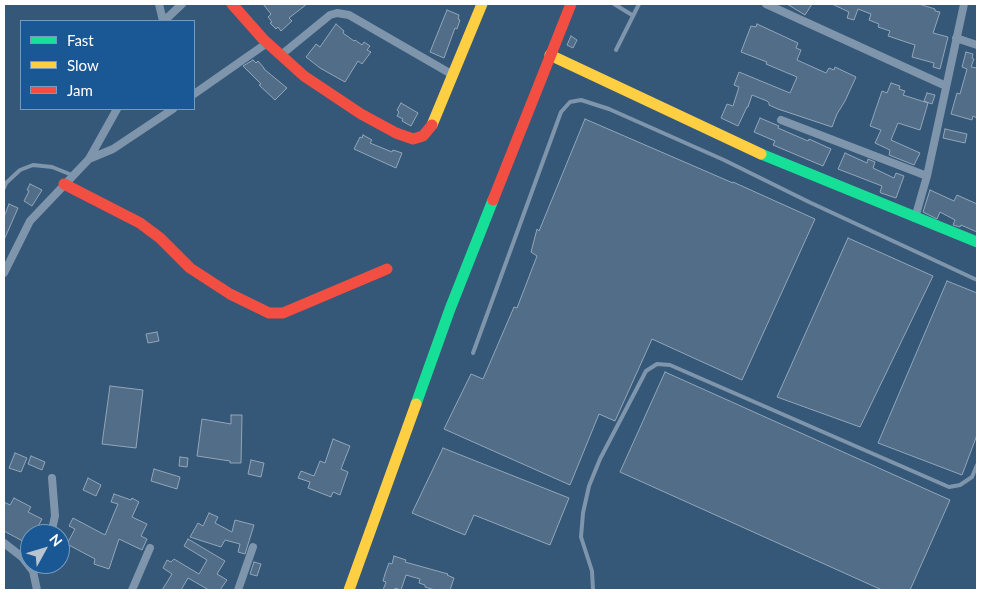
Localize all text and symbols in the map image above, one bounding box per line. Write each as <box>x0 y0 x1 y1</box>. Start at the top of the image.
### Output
legend <box>20 20 195 110</box>
text: Fast <box>67 31 94 49</box>
text: Slow <box>67 56 99 74</box>
text: Jam <box>67 81 93 99</box>
north arrow <box>20 524 70 574</box>
text: N <box>46 530 66 549</box>

